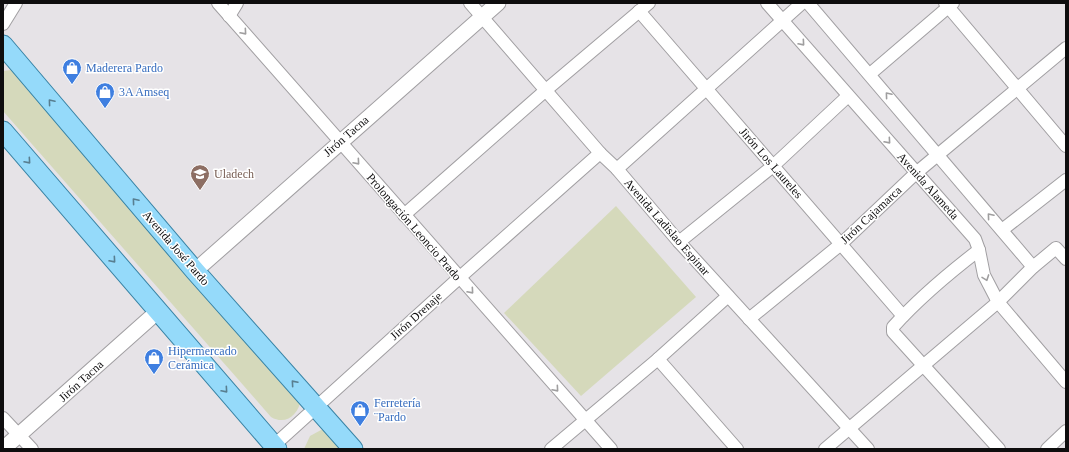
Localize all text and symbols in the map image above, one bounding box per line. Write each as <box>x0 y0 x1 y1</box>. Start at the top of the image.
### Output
one-way arrow <box>239 28 246 35</box>
one-way arrow <box>798 38 805 46</box>
shop icon: Maderera Pardo <box>61 57 83 85</box>
place label: Maderera Pardo <box>86 61 163 75</box>
shop icon: 3A Amseq <box>94 81 116 109</box>
place label: 3A Amseq <box>119 85 169 99</box>
one-way arrow <box>885 92 892 100</box>
one-way arrow <box>49 99 56 106</box>
street label: Jirón Tacna <box>321 112 372 159</box>
street label: Jirón Los Laureles <box>736 125 806 202</box>
one-way arrow <box>883 136 890 144</box>
street label: Avenida Alameda <box>894 150 962 223</box>
one-way arrow <box>24 156 31 163</box>
one-way arrow <box>352 157 360 165</box>
school or university icon: Uladech <box>189 163 211 191</box>
place label: Uladech <box>214 167 254 181</box>
street label: Prolongación Leoncio Prado <box>364 171 464 283</box>
street label: Avenida Ladislao Espinar <box>621 176 713 278</box>
street label: Jirón Cajamarca <box>838 183 905 247</box>
one-way arrow <box>133 198 140 205</box>
street label: Avenida José Pardo <box>140 208 212 288</box>
one-way arrow <box>988 213 995 220</box>
one-way arrow <box>108 255 115 262</box>
one-way arrow <box>981 275 990 282</box>
one-way arrow <box>466 286 473 294</box>
street label: Jirón Drenaje <box>387 289 445 343</box>
place label: Hipermercado Cerámica <box>168 344 237 372</box>
shop icon: Hipermercado Cerámica <box>143 347 165 375</box>
street label: Jirón Tacna <box>56 357 107 405</box>
one-way arrow <box>292 381 299 388</box>
one-way arrow <box>552 384 559 391</box>
one-way arrow <box>220 385 227 393</box>
place label: Ferretería ¨Pardo <box>374 396 421 424</box>
shop icon: Ferretería ¨Pardo <box>349 399 371 427</box>

